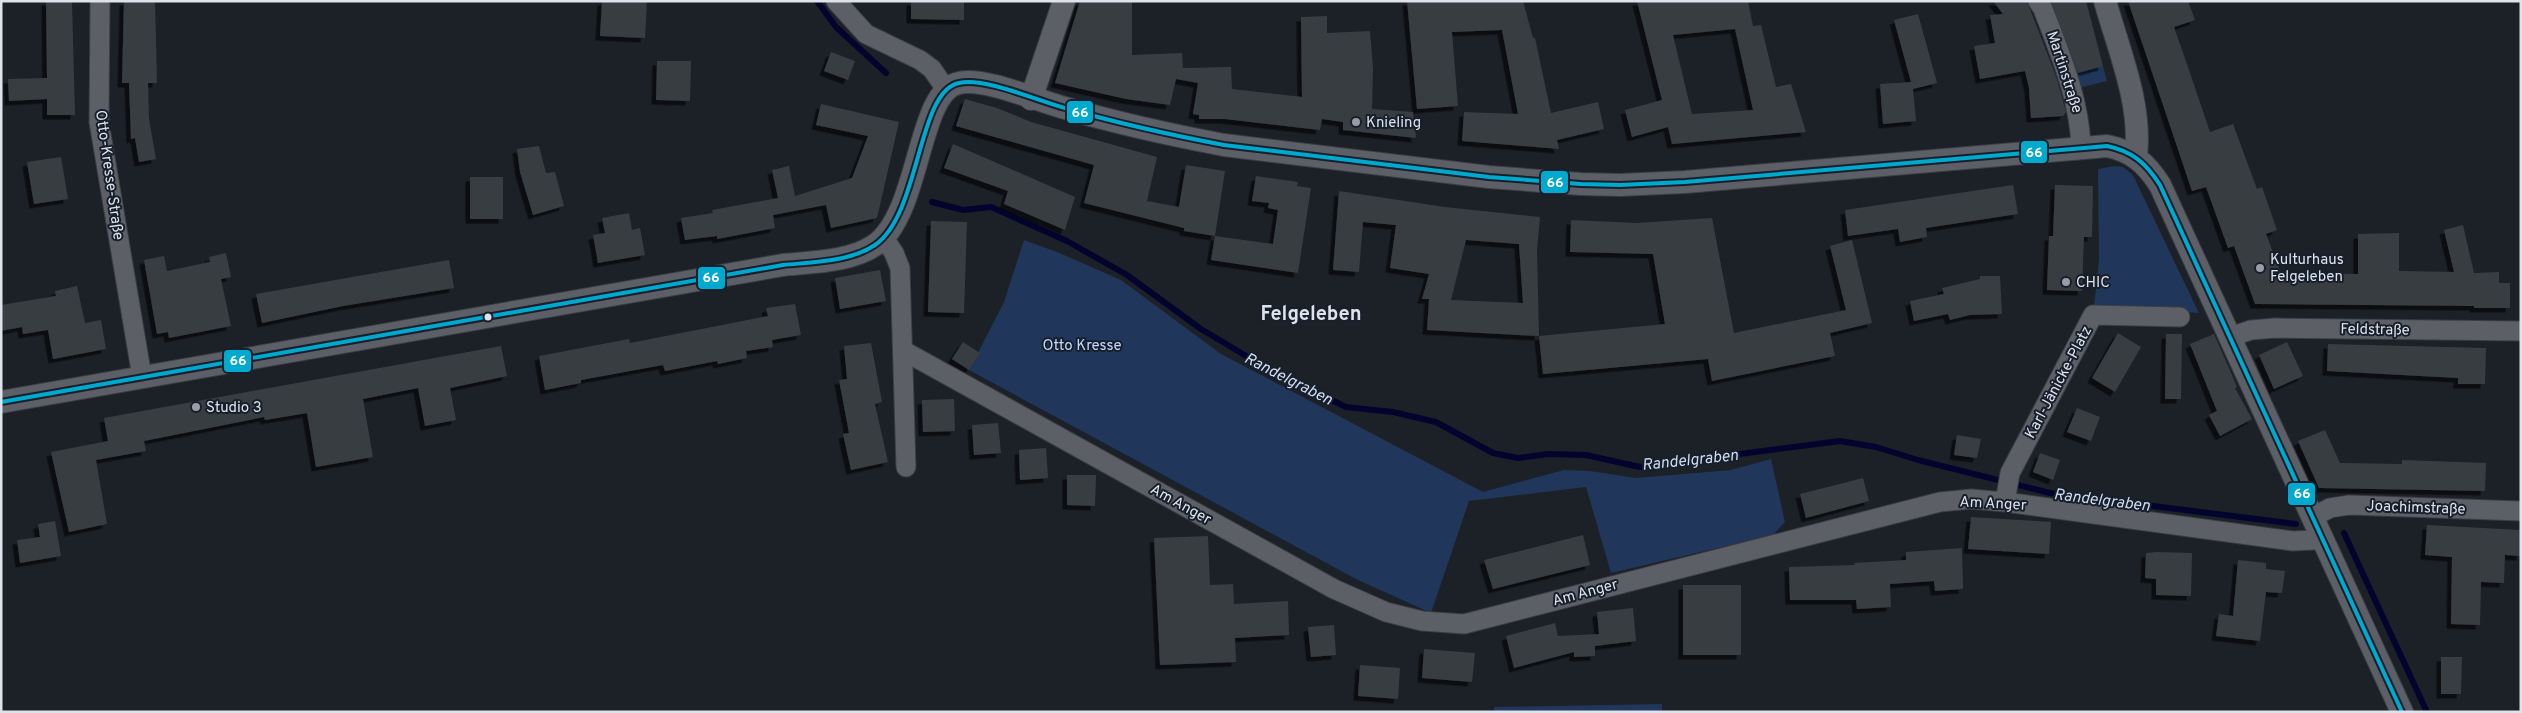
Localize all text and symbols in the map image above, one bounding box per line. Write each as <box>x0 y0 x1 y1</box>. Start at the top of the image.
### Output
street label: Martinstraße <box>2041 29 2086 116</box>
line badge: 66 <box>1066 100 1094 124</box>
text: 66 <box>1071 105 1089 122</box>
street label: Otto-Kresse-Straße <box>90 109 127 241</box>
place label: Knieling <box>1366 114 1421 133</box>
marker: Knieling <box>1350 116 1362 128</box>
line badge: 66 <box>2020 140 2048 164</box>
text: 66 <box>2025 145 2043 162</box>
line badge: 66 <box>1540 170 1569 194</box>
text: 66 <box>1546 175 1564 192</box>
place label: Kulturhaus Felgeleben <box>2270 251 2344 287</box>
marker: Kulturhaus Felgeleben <box>2254 262 2266 274</box>
line badge: 66 <box>697 266 726 290</box>
text: 66 <box>702 270 720 287</box>
place label: CHIC <box>2076 274 2110 293</box>
marker: CHIC <box>2060 276 2072 288</box>
district label: Felgeleben <box>1260 302 1362 328</box>
unlabelled marker <box>483 312 493 322</box>
street label: Feldstraße <box>2340 320 2410 341</box>
street label: Karl-Jänicke-Platz <box>2022 323 2097 442</box>
park label: Otto Kresse <box>1042 337 1122 356</box>
line badge: 66 <box>223 349 252 373</box>
water label: Randelgraben <box>1240 349 1336 411</box>
text: 66 <box>229 353 247 370</box>
place label: Studio 3 <box>206 399 262 418</box>
marker: Studio 3 <box>190 401 202 413</box>
water label: Randelgraben <box>1641 446 1740 476</box>
street label: Am Anger <box>1146 481 1214 530</box>
line badge: 66 <box>2287 482 2316 506</box>
water label: Randelgraben <box>2053 485 2151 517</box>
text: 66 <box>2293 486 2311 503</box>
street label: Am Anger <box>1959 493 2027 516</box>
street label: Joachimstraße <box>2366 497 2466 520</box>
street label: Am Anger <box>1551 576 1620 611</box>

